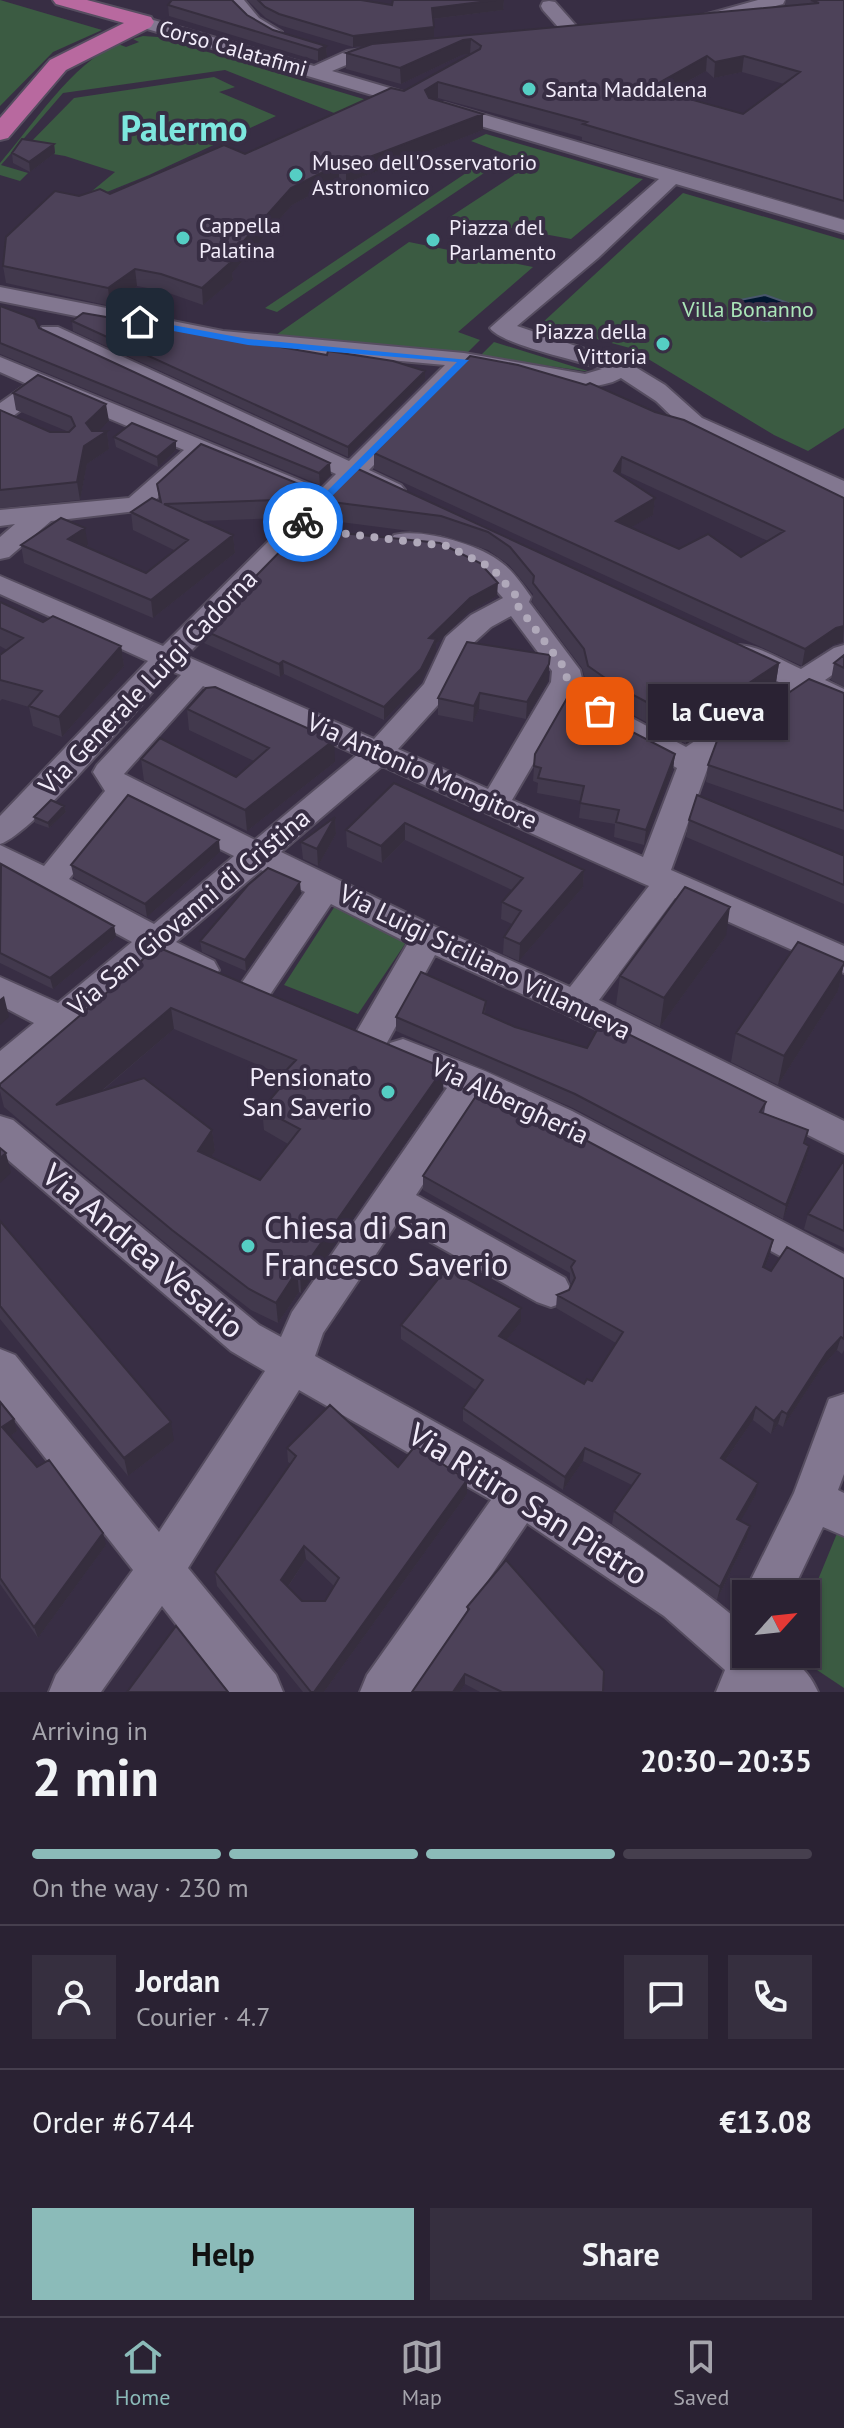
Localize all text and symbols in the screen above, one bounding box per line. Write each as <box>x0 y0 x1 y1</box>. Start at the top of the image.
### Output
street label: Corso Calatafimi <box>156 14 310 82</box>
place label: Santa Maddalena <box>545 75 707 103</box>
marker: Santa Maddalena <box>520 80 538 98</box>
district label: Palermo <box>120 104 248 151</box>
place label: Museo dell'Osservatorio Astronomico <box>312 148 537 201</box>
marker: Museo dell'Osservatorio Astronomico <box>287 166 305 184</box>
place label: Cappella Palatina <box>199 211 281 264</box>
place label: Piazza del Parlamento <box>449 213 556 266</box>
marker: Cappella Palatina <box>174 229 192 247</box>
marker: Piazza del Parlamento <box>424 231 442 249</box>
pin <box>106 288 174 356</box>
park label: Villa Bonanno <box>681 295 814 323</box>
icon: home <box>118 300 162 344</box>
place label: Piazza della Vittoria <box>535 317 647 370</box>
marker: Piazza della Vittoria <box>654 335 672 353</box>
courier <box>263 482 343 562</box>
icon: bike <box>281 500 325 544</box>
street label: Via Generale Luigi Cadorna <box>31 562 264 802</box>
pin <box>566 677 634 745</box>
callout: la Cueva <box>648 683 788 739</box>
icon: bag <box>578 689 622 733</box>
text: la Cueva <box>671 695 765 728</box>
street label: Via Antonio Mongitore <box>301 704 543 836</box>
street label: Via San Giovanni di Cristina <box>60 801 316 1023</box>
street label: Via Luigi Siciliano Villanueva <box>333 876 637 1047</box>
street label: Via Albergheria <box>425 1049 594 1151</box>
place label: Pensionato San Saverio <box>242 1060 372 1123</box>
marker: Pensionato San Saverio <box>379 1083 397 1101</box>
street label: Via Andrea Vesalio <box>33 1153 253 1347</box>
place label: Chiesa di San Francesco Saverio <box>264 1206 508 1285</box>
marker: Chiesa di San Francesco Saverio <box>239 1237 257 1255</box>
street label: Via Ritiro San Pietro <box>400 1412 656 1594</box>
north arrow <box>732 1580 820 1668</box>
map controls <box>732 1580 820 1668</box>
text: Arriving in <box>32 1714 148 1747</box>
text: 20:30–20:35 <box>640 1741 812 1780</box>
text: 2 min <box>32 1743 159 1810</box>
text: On the way · 230 m <box>32 1871 249 1904</box>
button: person <box>32 1955 116 2039</box>
button: chat <box>624 1955 708 2039</box>
button: phone <box>728 1955 812 2039</box>
text: Jordan <box>136 1961 220 2000</box>
text: Courier · 4.7 <box>136 2000 270 2033</box>
text: Order #6744 <box>32 2102 194 2141</box>
text: €13.08 <box>720 2102 812 2141</box>
button: Help <box>32 2208 414 2300</box>
button: Share <box>430 2208 812 2300</box>
tab: Home <box>115 2335 170 2411</box>
tab: Map <box>400 2335 444 2411</box>
tab: Saved <box>673 2335 729 2411</box>

